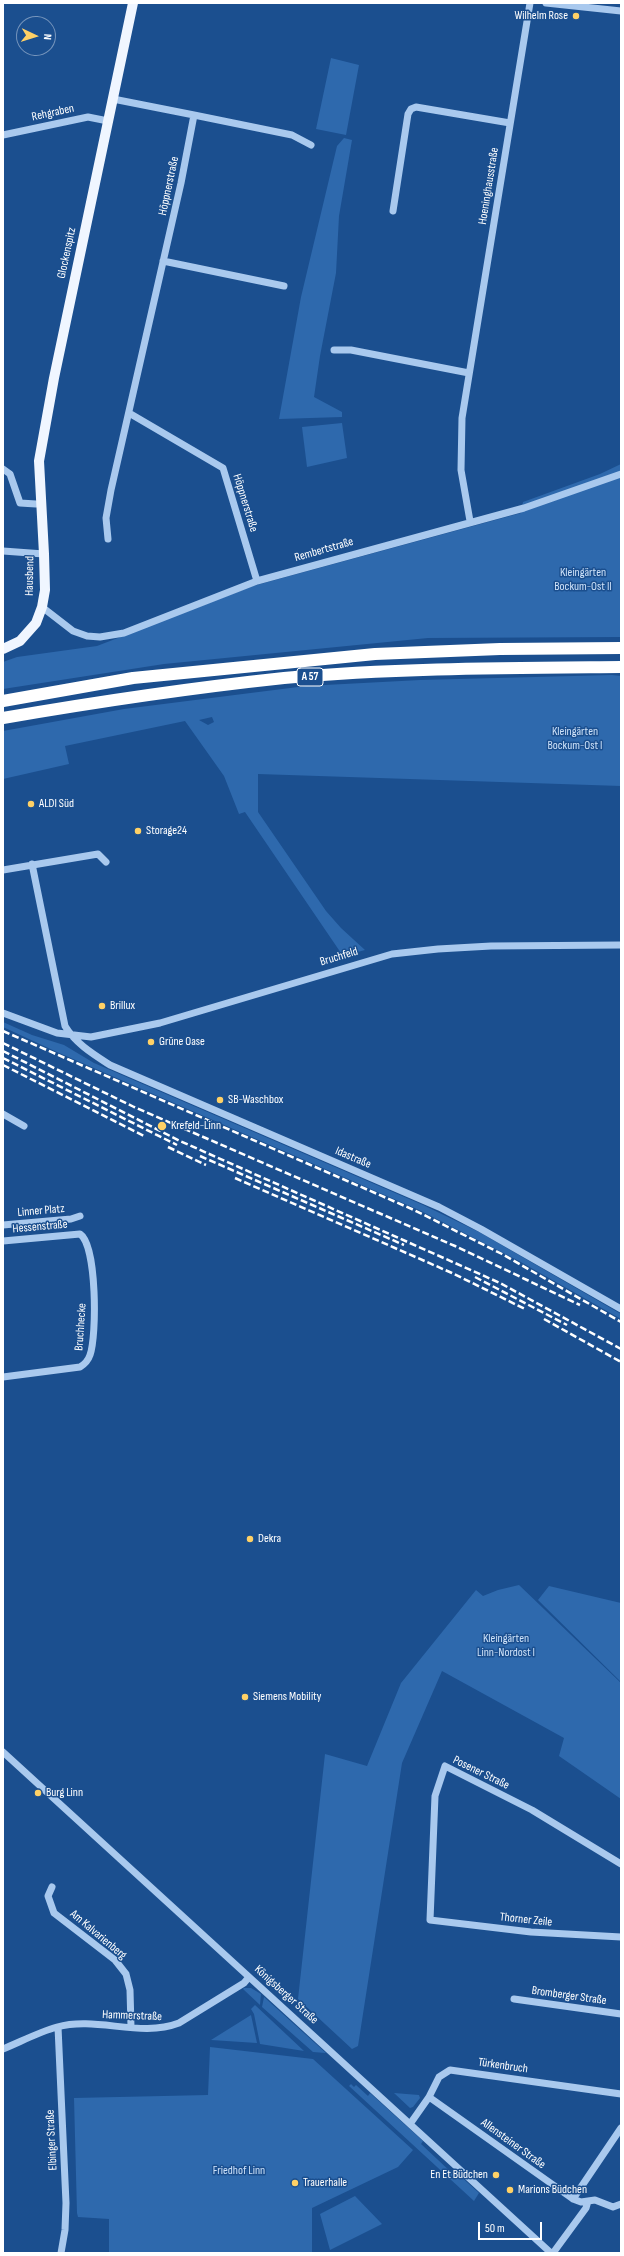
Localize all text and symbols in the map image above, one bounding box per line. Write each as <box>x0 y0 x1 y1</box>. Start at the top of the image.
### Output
place label: Wilhelm Rose <box>514 9 568 23</box>
marker: Wilhelm Rose <box>571 11 581 21</box>
north arrow <box>16 16 56 56</box>
text: N <box>41 33 54 40</box>
street label: Rehgraben <box>30 101 76 125</box>
street label: Hoeninghausstraße <box>476 146 502 226</box>
street label: Höppnerstraße <box>156 155 182 217</box>
street label: Glockenspitz <box>55 226 79 280</box>
street label: Höppnerstraße <box>229 472 261 534</box>
street label: Rembertstraße <box>293 535 355 565</box>
street label: Hausbend <box>22 556 38 596</box>
park label: Kleingärten Bockum-Ost II <box>554 566 612 594</box>
road number: A 57 <box>297 668 323 686</box>
park label: Kleingärten Bockum-Ost I <box>547 725 603 753</box>
place label: ALDI Süd <box>39 797 74 811</box>
marker: ALDI Süd <box>26 799 36 809</box>
place label: Storage24 <box>146 824 187 838</box>
marker: Storage24 <box>133 826 143 836</box>
street label: Bruchfeld <box>318 944 360 970</box>
place label: Brillux <box>110 999 135 1013</box>
marker: Brillux <box>97 1001 107 1011</box>
place label: Grüne Oase <box>159 1035 205 1049</box>
marker: Grüne Oase <box>146 1037 156 1047</box>
place label: SB-Waschbox <box>228 1093 283 1107</box>
marker: SB-Waschbox <box>215 1095 225 1105</box>
place label: Krefeld-Linn <box>171 1119 221 1133</box>
marker: Krefeld-Linn <box>156 1120 168 1132</box>
street label: Idastraße <box>333 1144 373 1172</box>
street label: Linner Platz <box>17 1202 65 1220</box>
street label: Hessenstraße <box>12 1217 68 1237</box>
street label: Bruchhecke <box>72 1303 90 1351</box>
place label: Dekra <box>258 1532 281 1546</box>
marker: Dekra <box>245 1534 255 1544</box>
park label: Kleingärten Linn-Nordost I <box>477 1632 535 1660</box>
place label: Siemens Mobility <box>253 1690 321 1704</box>
marker: Siemens Mobility <box>240 1692 250 1702</box>
street label: Posener Straße <box>450 1753 512 1793</box>
place label: Burg Linn <box>46 1786 83 1800</box>
marker: Burg Linn <box>33 1788 43 1798</box>
street label: Am Kalvarienberg <box>67 1907 129 1963</box>
street label: Thorner Zeile <box>499 1910 553 1930</box>
street label: Königsberger Straße <box>251 1963 321 2027</box>
street label: Bromberger Straße <box>531 1984 607 2008</box>
street label: Hammerstraße <box>102 2008 162 2024</box>
street label: Türkenbruch <box>477 2055 529 2077</box>
street label: Elbinger Straße <box>43 2109 61 2171</box>
street label: Allensteiner Straße <box>478 2116 548 2172</box>
park label: Friedhof Linn <box>213 2164 265 2178</box>
place label: En Et Büdchen <box>430 2168 488 2182</box>
marker: En Et Büdchen <box>491 2170 501 2180</box>
place label: Trauerhalle <box>303 2176 347 2190</box>
marker: Trauerhalle <box>290 2178 300 2188</box>
place label: Marions Büdchen <box>518 2183 587 2197</box>
marker: Marions Büdchen <box>505 2185 515 2195</box>
scale bar <box>480 2214 544 2240</box>
text: 50 m <box>485 2221 505 2236</box>

